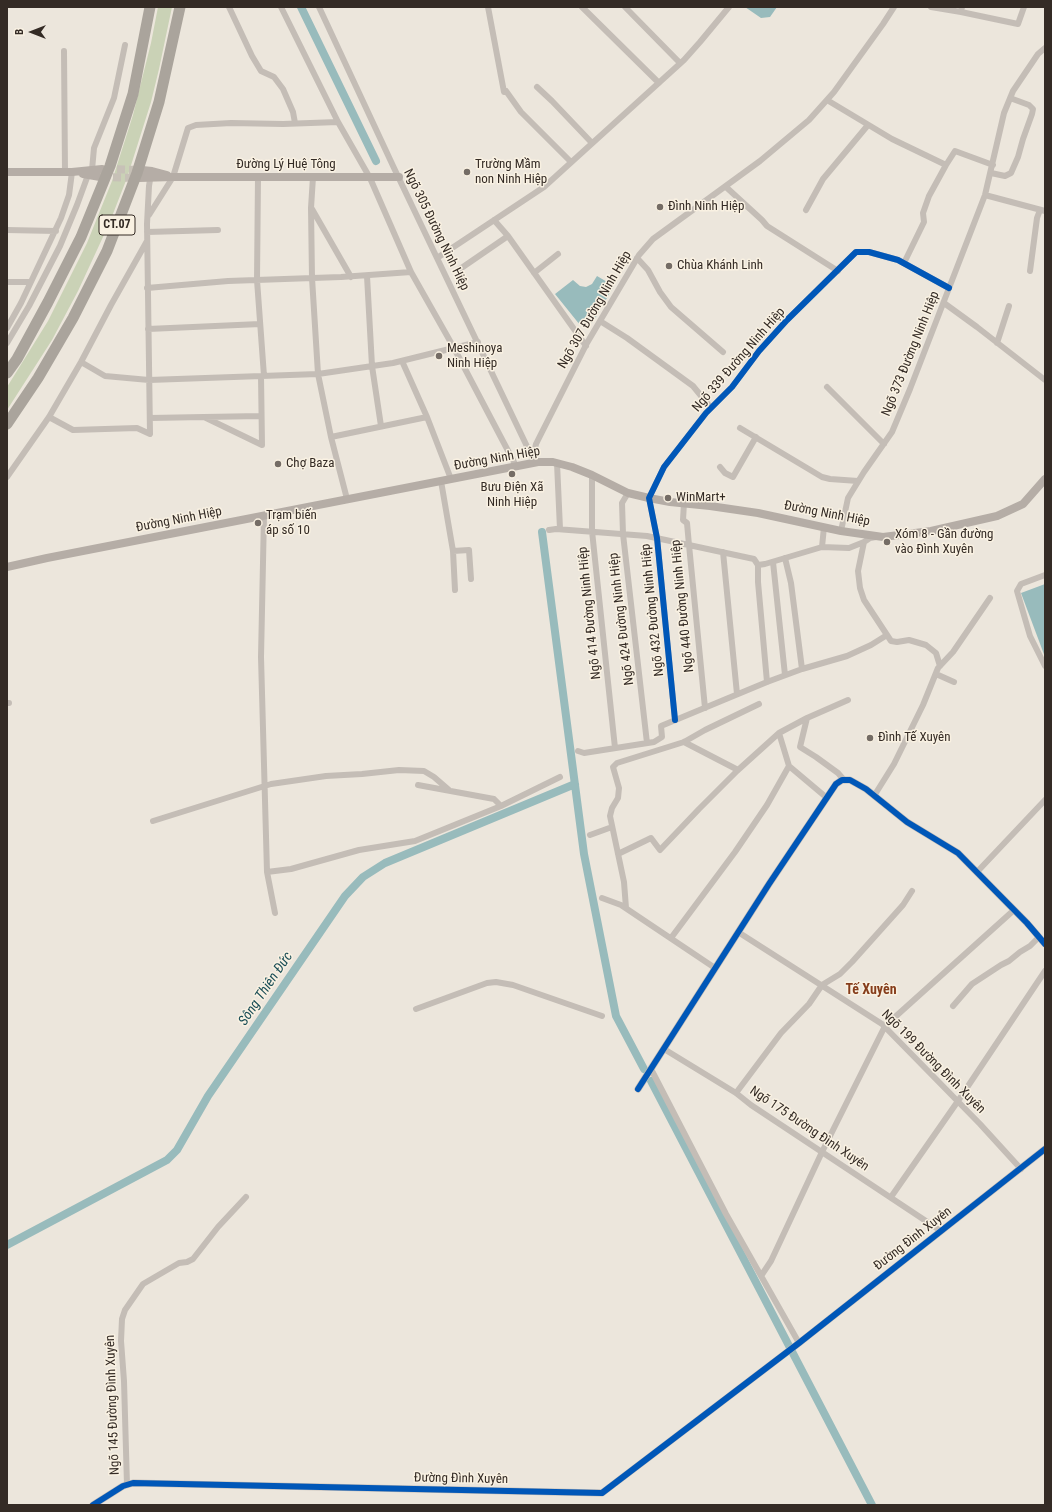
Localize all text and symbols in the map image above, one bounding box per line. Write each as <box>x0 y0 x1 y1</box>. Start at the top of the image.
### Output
north arrow <box>12 12 52 52</box>
text: B <box>13 29 26 35</box>
street label: Đường Lý Huệ Tông <box>236 157 336 173</box>
place label: Trường Mầm non Ninh Hiệp <box>475 157 547 188</box>
street label: Ngõ 305 Đường Ninh Hiệp <box>400 167 472 293</box>
marker: Trường Mầm non Ninh Hiệp <box>462 167 472 177</box>
place label: Đình Ninh Hiệp <box>668 199 744 215</box>
marker: Đình Ninh Hiệp <box>655 202 665 212</box>
road number: CT.07 <box>99 215 135 235</box>
street label: Ngõ 307 Đường Ninh Hiệp <box>555 248 635 372</box>
place label: Chùa Khánh Linh <box>677 258 763 274</box>
marker: Chùa Khánh Linh <box>664 261 674 271</box>
street label: Ngõ 373 Đường Ninh Hiệp <box>879 289 943 419</box>
street label: Ngõ 339 Đường Ninh Hiệp <box>689 305 789 415</box>
place label: Meshinoya Ninh Hiệp <box>447 341 502 372</box>
marker: Meshinoya Ninh Hiệp <box>434 351 444 361</box>
street label: Đường Ninh Hiệp <box>453 444 541 474</box>
place label: Chợ Baza <box>286 456 334 472</box>
marker: Chợ Baza <box>273 459 283 469</box>
marker: Bưu Điện Xã Ninh Hiệp <box>507 469 517 479</box>
place label: Bưu Điện Xã Ninh Hiệp <box>481 480 543 511</box>
place label: WinMart+ <box>676 490 726 506</box>
marker: WinMart+ <box>663 493 673 503</box>
street label: Đường Ninh Hiệp <box>783 498 871 530</box>
street label: Đường Ninh Hiệp <box>135 504 223 536</box>
place label: Trạm biến áp số 10 <box>266 508 317 539</box>
marker: Trạm biến áp số 10 <box>253 518 263 528</box>
place label: Xóm 8 - Gần đường vào Đình Xuyên <box>895 527 993 558</box>
marker: Xóm 8 - Gần đường vào Đình Xuyên <box>882 537 892 547</box>
street label: Ngõ 440 Đường Ninh Hiệp <box>668 539 698 673</box>
street label: Ngõ 432 Đường Ninh Hiệp <box>638 543 668 677</box>
street label: Ngõ 414 Đường Ninh Hiệp <box>575 546 605 680</box>
street label: Ngõ 424 Đường Ninh Hiệp <box>606 552 638 686</box>
place label: Đình Tế Xuyên <box>878 730 950 746</box>
marker: Đình Tế Xuyên <box>865 733 875 743</box>
water label: Sông Thiên Đức <box>235 949 297 1029</box>
district label: Tế Xuyên <box>845 982 897 998</box>
street label: Ngõ 199 Đường Đình Xuyên <box>878 1007 988 1117</box>
street label: Ngõ 175 Đường Đình Xuyên <box>746 1083 872 1175</box>
street label: Đường Đình Xuyên <box>871 1204 955 1274</box>
street label: Ngõ 145 Đường Đình Xuyên <box>103 1335 123 1475</box>
street label: Đường Đình Xuyên <box>414 1470 508 1488</box>

